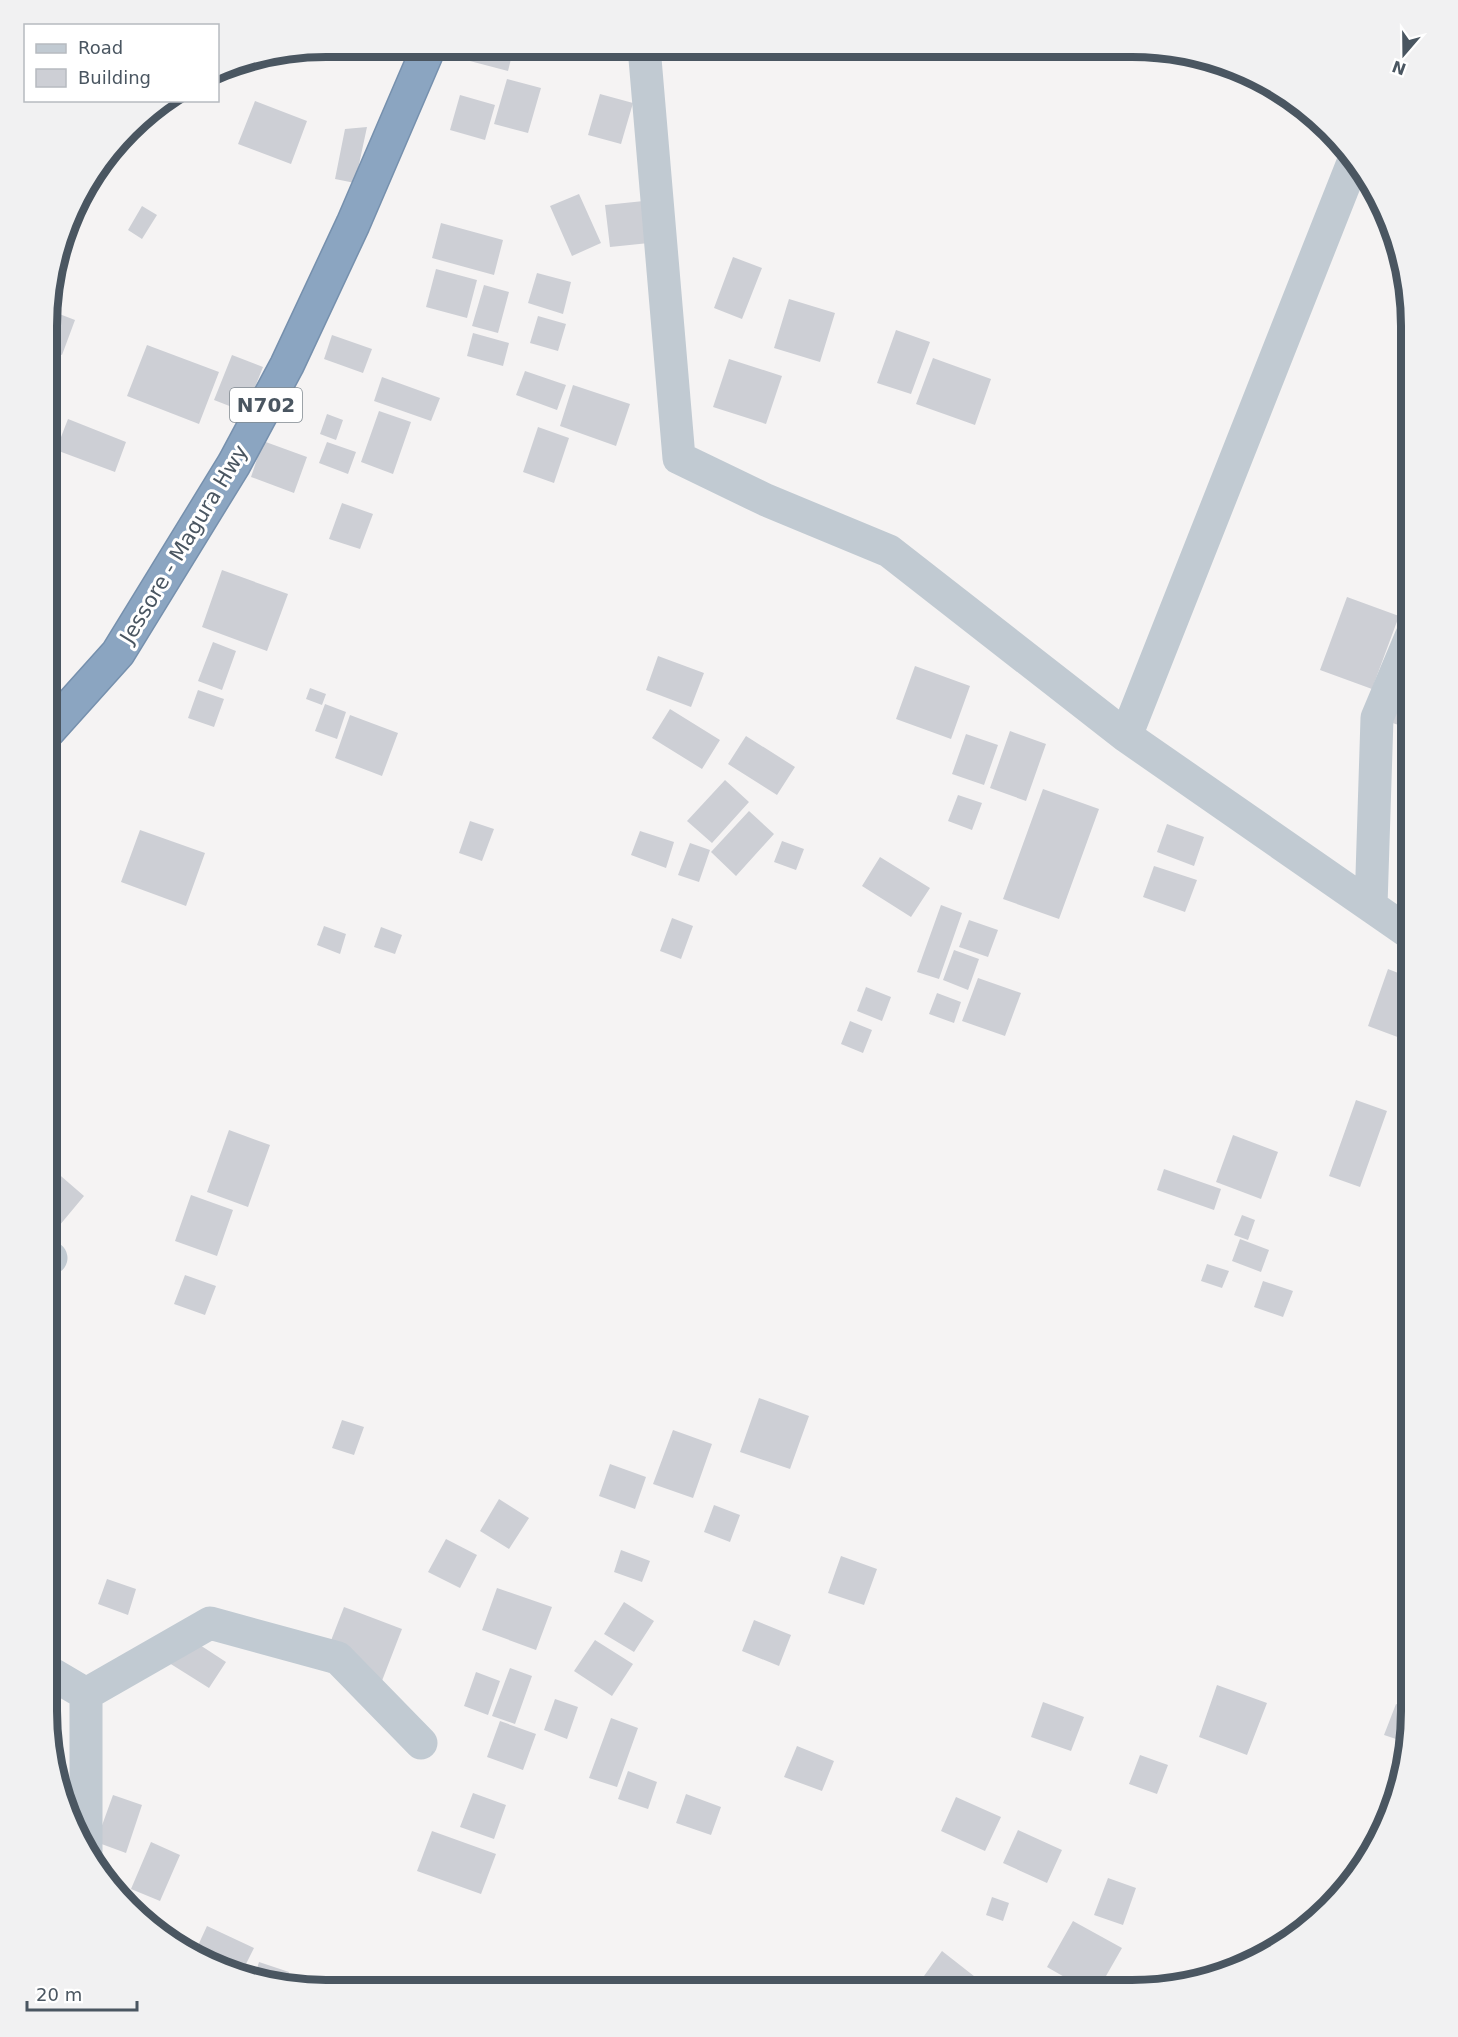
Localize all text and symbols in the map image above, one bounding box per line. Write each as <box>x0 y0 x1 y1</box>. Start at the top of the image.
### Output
legend <box>24 24 219 102</box>
north arrow <box>1374 24 1434 84</box>
text: Road <box>78 37 123 58</box>
text: N <box>1389 56 1409 79</box>
text: Building <box>78 67 151 88</box>
road number: N702 <box>230 388 302 422</box>
street label: Jessore - Magura Hwy <box>114 441 253 649</box>
scale bar <box>27 1974 136 2012</box>
text: 20 m <box>36 1984 82 2005</box>

